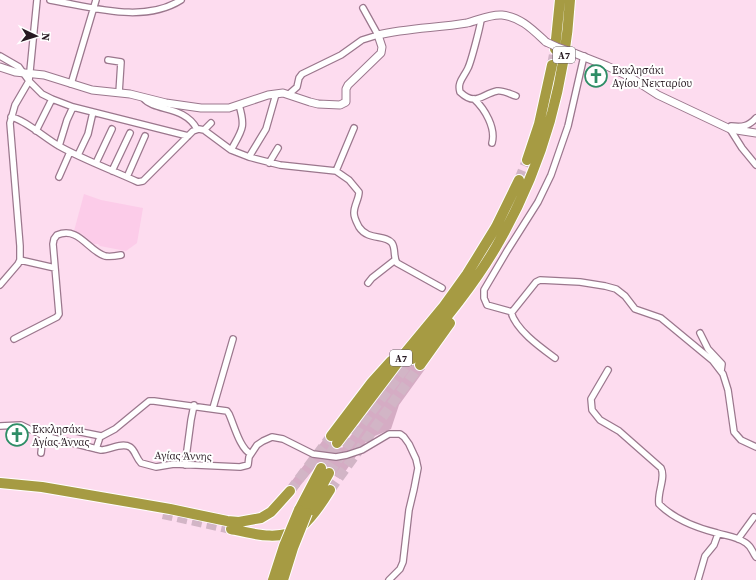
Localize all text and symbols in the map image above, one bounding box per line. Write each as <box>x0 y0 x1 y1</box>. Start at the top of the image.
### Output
north arrow <box>16 16 56 56</box>
text: N <box>38 32 53 41</box>
road number: Α7 <box>553 47 575 63</box>
church icon: Εκκλησάκι Αγίου Νεκταρίου <box>583 63 609 89</box>
place label: Εκκλησάκι Αγίου Νεκταρίου <box>612 63 692 91</box>
road number: Α7 <box>390 350 412 366</box>
church icon: Εκκλησάκι Αγίας Άννας <box>4 422 30 448</box>
place label: Εκκλησάκι Αγίας Άννας <box>32 422 89 450</box>
street label: Αγίας Άννης <box>154 448 212 464</box>

